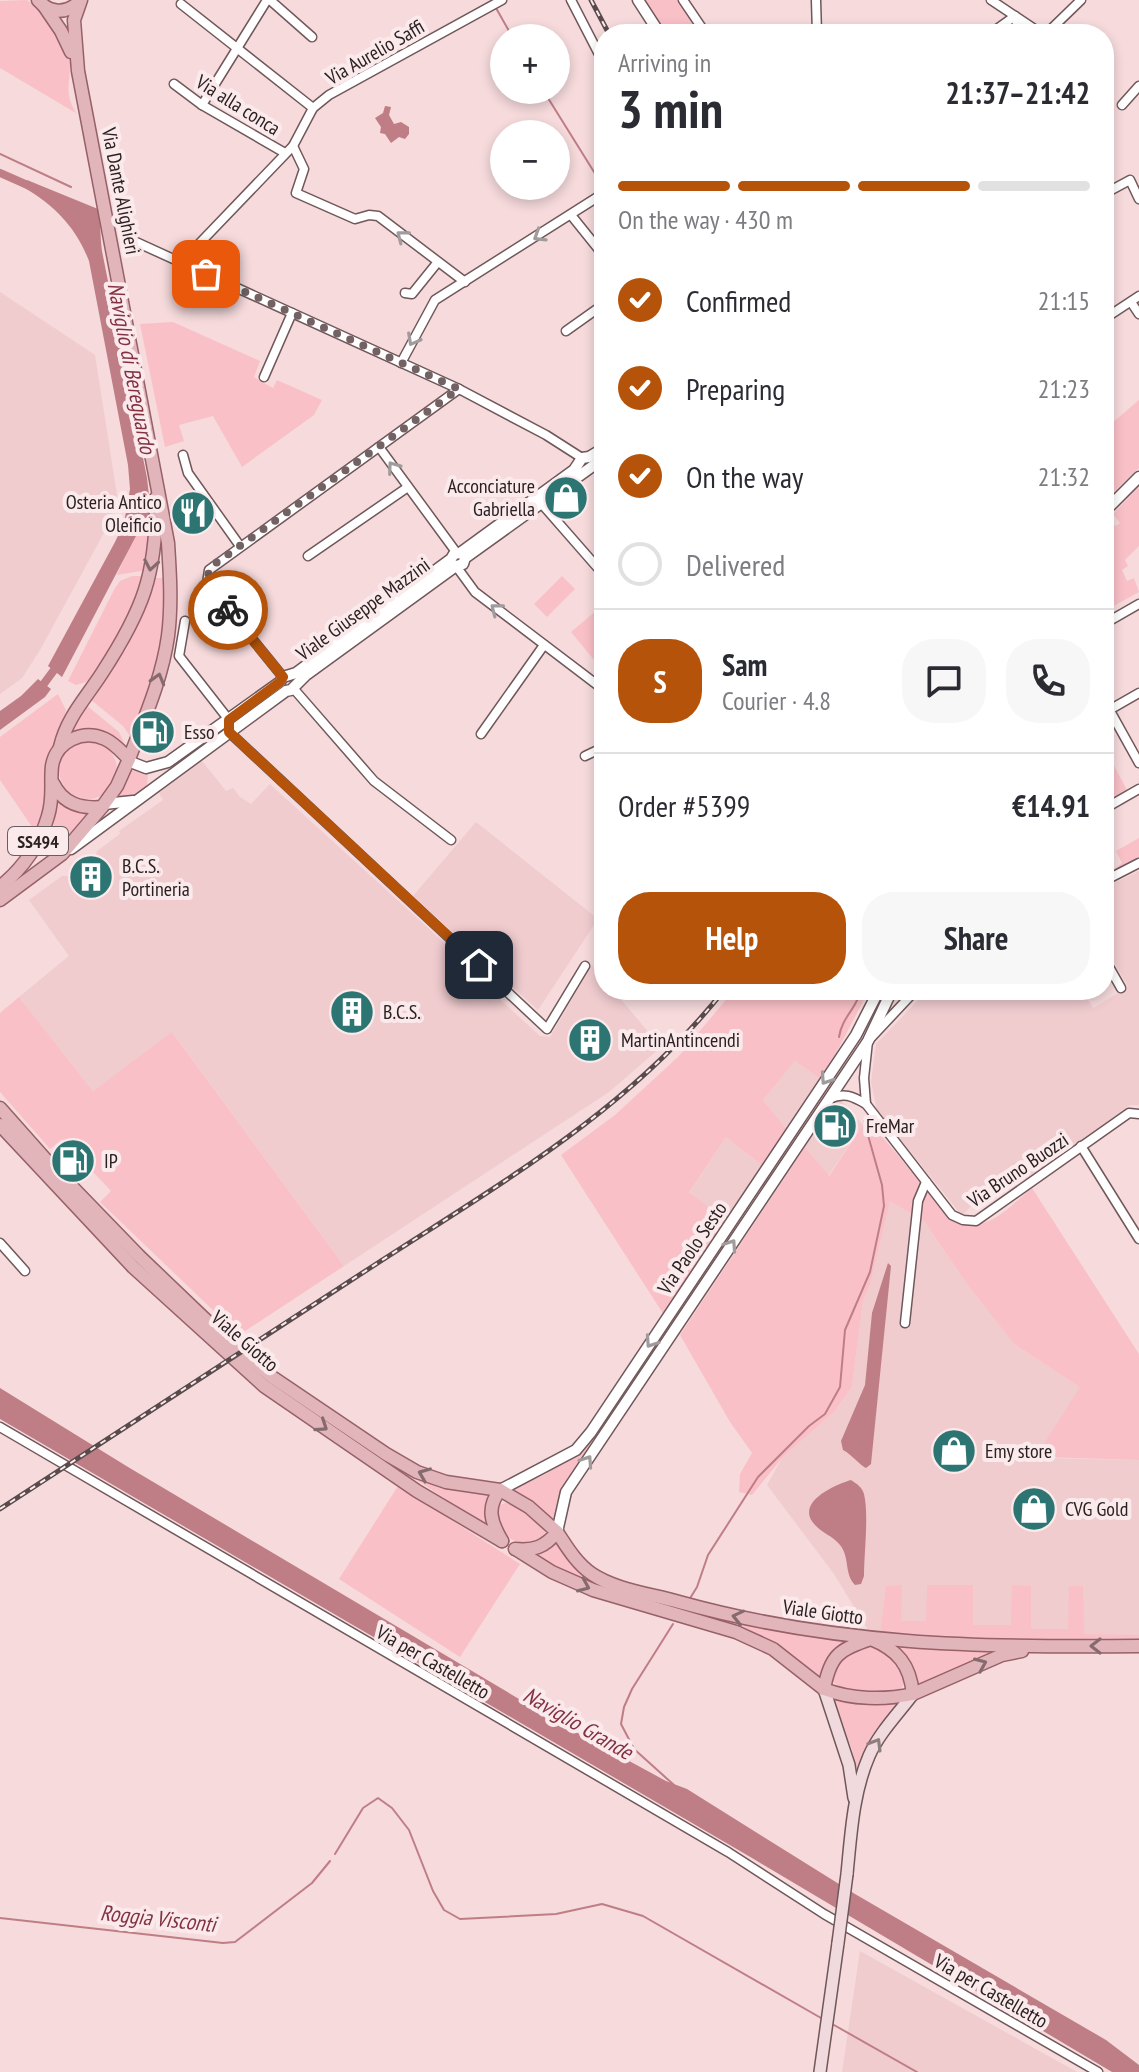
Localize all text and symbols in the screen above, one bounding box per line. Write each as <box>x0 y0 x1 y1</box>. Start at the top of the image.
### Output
street label: Via Aurelio Saffi <box>320 13 429 91</box>
map controls <box>490 24 570 200</box>
button: + <box>490 24 570 104</box>
text: Arriving in <box>618 46 711 79</box>
street label: Via alla conca <box>190 68 285 141</box>
text: 21:37–21:42 <box>946 73 1090 112</box>
text: 3 min <box>618 75 723 142</box>
button: − <box>490 120 570 200</box>
street label: Via Dante Alighieri <box>96 124 146 257</box>
text: On the way · 430 m <box>618 203 793 236</box>
one-way arrow <box>533 226 548 241</box>
one-way arrow <box>397 231 412 245</box>
pin <box>172 240 240 308</box>
icon: bag <box>184 252 228 296</box>
icon: check <box>618 278 662 322</box>
water label: Naviglio di Bereguardo <box>102 280 163 457</box>
text: Confirmed <box>686 281 791 320</box>
text: 21:15 <box>1038 284 1090 317</box>
one-way arrow <box>407 332 422 347</box>
icon: check <box>618 366 662 410</box>
text: Preparing <box>686 369 785 408</box>
text: 21:23 <box>1038 372 1090 405</box>
icon: check <box>618 454 662 498</box>
text: On the way <box>686 457 803 496</box>
text: 21:32 <box>1038 460 1090 493</box>
one-way arrow <box>389 461 403 476</box>
place label: Acconciature Gabriella <box>447 473 535 522</box>
shop icon: Acconciature Gabriella <box>542 474 590 522</box>
place label: Osteria Antico Oleificio <box>66 489 162 538</box>
restaurant icon: Osteria Antico Oleificio <box>169 489 217 537</box>
text: Delivered <box>686 545 785 584</box>
street label: Viale Giuseppe Mazzini <box>290 552 435 667</box>
one-way arrow <box>143 558 160 571</box>
courier <box>188 570 268 650</box>
icon: bike <box>206 588 250 632</box>
one-way arrow <box>491 604 505 618</box>
button: chat <box>902 639 986 723</box>
button: phone <box>1006 639 1090 723</box>
text: Sam <box>722 645 767 684</box>
text: S <box>653 662 667 701</box>
one-way arrow <box>149 672 165 686</box>
text: Courier · 4.8 <box>722 684 831 717</box>
fuel station icon: Esso <box>129 708 177 756</box>
place label: Esso <box>184 719 215 745</box>
text: Order #5399 <box>618 786 750 825</box>
text: €14.91 <box>1012 786 1090 825</box>
road number: SS494 <box>8 827 68 855</box>
building icon: B.C.S. Portineria <box>67 853 115 901</box>
place label: B.C.S. Portineria <box>122 853 190 902</box>
button: Help <box>618 892 846 984</box>
button: Share <box>862 892 1090 984</box>
pin <box>445 931 513 999</box>
icon: home <box>457 943 501 987</box>
building icon: B.C.S. <box>328 988 376 1036</box>
place label: B.C.S. <box>383 999 421 1025</box>
building icon: MartinAntincendi <box>566 1016 614 1064</box>
place label: MartinAntincendi <box>621 1027 740 1053</box>
one-way arrow <box>821 1070 836 1085</box>
fuel station icon: FreMar <box>811 1102 859 1150</box>
place label: FreMar <box>866 1113 915 1139</box>
street label: Via Bruno Buozzi <box>962 1127 1073 1214</box>
fuel station icon: IP <box>49 1137 97 1185</box>
place label: IP <box>104 1148 118 1174</box>
street label: Via Paolo Sesto <box>651 1197 732 1300</box>
one-way arrow <box>721 1239 736 1253</box>
street label: Viale Giotto <box>205 1304 284 1377</box>
one-way arrow <box>646 1334 661 1348</box>
one-way arrow <box>313 1416 327 1431</box>
shop icon: Emy store <box>930 1427 978 1475</box>
place label: Emy store <box>985 1438 1052 1464</box>
one-way arrow <box>577 1455 592 1470</box>
one-way arrow <box>418 1467 432 1483</box>
shop icon: CVG Gold <box>1010 1485 1058 1533</box>
place label: CVG Gold <box>1065 1496 1128 1522</box>
one-way arrow <box>576 1576 590 1592</box>
street label: Viale Giotto <box>780 1593 865 1631</box>
one-way arrow <box>732 1609 746 1626</box>
street label: Via per Castelletto <box>371 1619 494 1705</box>
one-way arrow <box>1089 1637 1102 1655</box>
one-way arrow <box>973 1657 987 1673</box>
water label: Naviglio Grande <box>518 1681 639 1766</box>
one-way arrow <box>866 1738 882 1753</box>
water label: Roggia Visconti <box>99 1898 220 1938</box>
street label: Via per Castelletto <box>929 1948 1052 2034</box>

